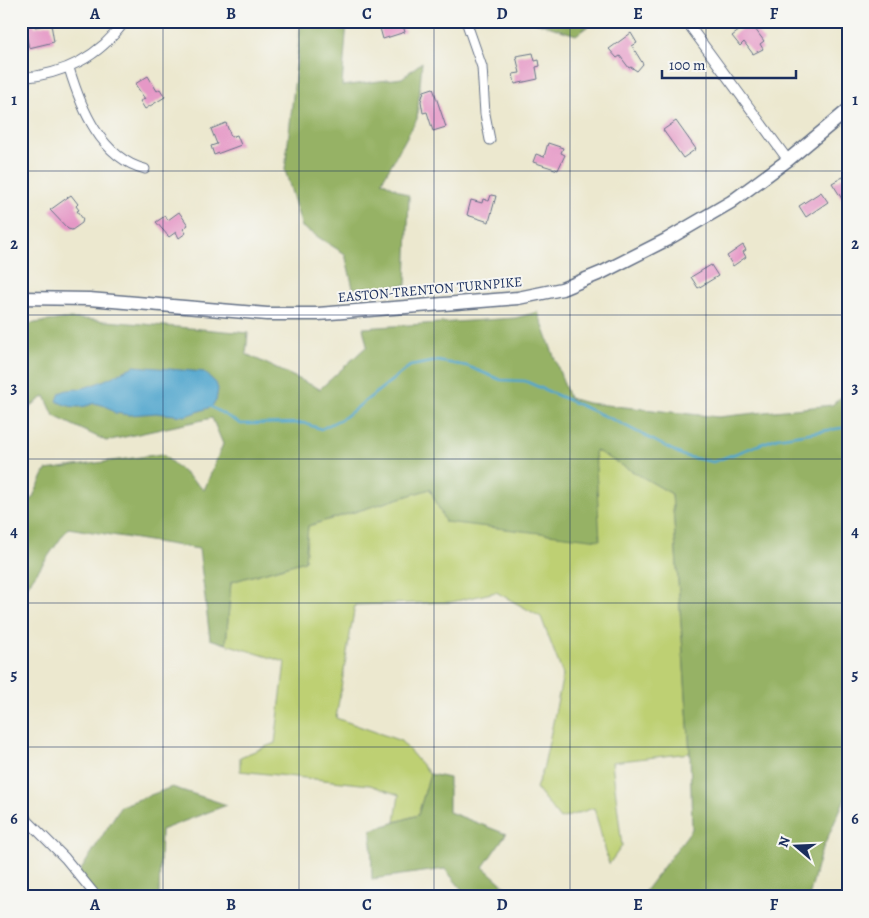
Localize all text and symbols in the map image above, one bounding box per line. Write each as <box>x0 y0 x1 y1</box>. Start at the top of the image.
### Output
text: A <box>89 3 101 25</box>
text: B <box>226 3 236 25</box>
text: C <box>362 3 372 25</box>
text: D <box>496 3 508 25</box>
text: E <box>633 3 643 25</box>
text: F <box>770 3 779 25</box>
scale bar <box>662 48 795 80</box>
text: 100 m <box>669 55 706 75</box>
text: 1 <box>11 89 17 111</box>
text: 1 <box>852 89 858 111</box>
text: 2 <box>10 233 18 255</box>
text: 2 <box>851 233 859 255</box>
street label: EASTON-TRENTON TURNPIKE <box>337 272 523 307</box>
text: 3 <box>11 377 18 399</box>
text: 3 <box>852 377 859 399</box>
text: 4 <box>10 521 18 543</box>
text: 4 <box>851 521 859 543</box>
text: 5 <box>11 664 18 686</box>
text: 5 <box>852 664 859 686</box>
text: 6 <box>10 808 18 830</box>
text: 6 <box>851 808 859 830</box>
north arrow <box>772 820 822 870</box>
text: N <box>774 834 795 850</box>
text: A <box>89 894 101 916</box>
text: B <box>226 894 236 916</box>
text: C <box>362 894 372 916</box>
text: D <box>496 894 508 916</box>
text: E <box>633 894 643 916</box>
text: F <box>770 894 779 916</box>

